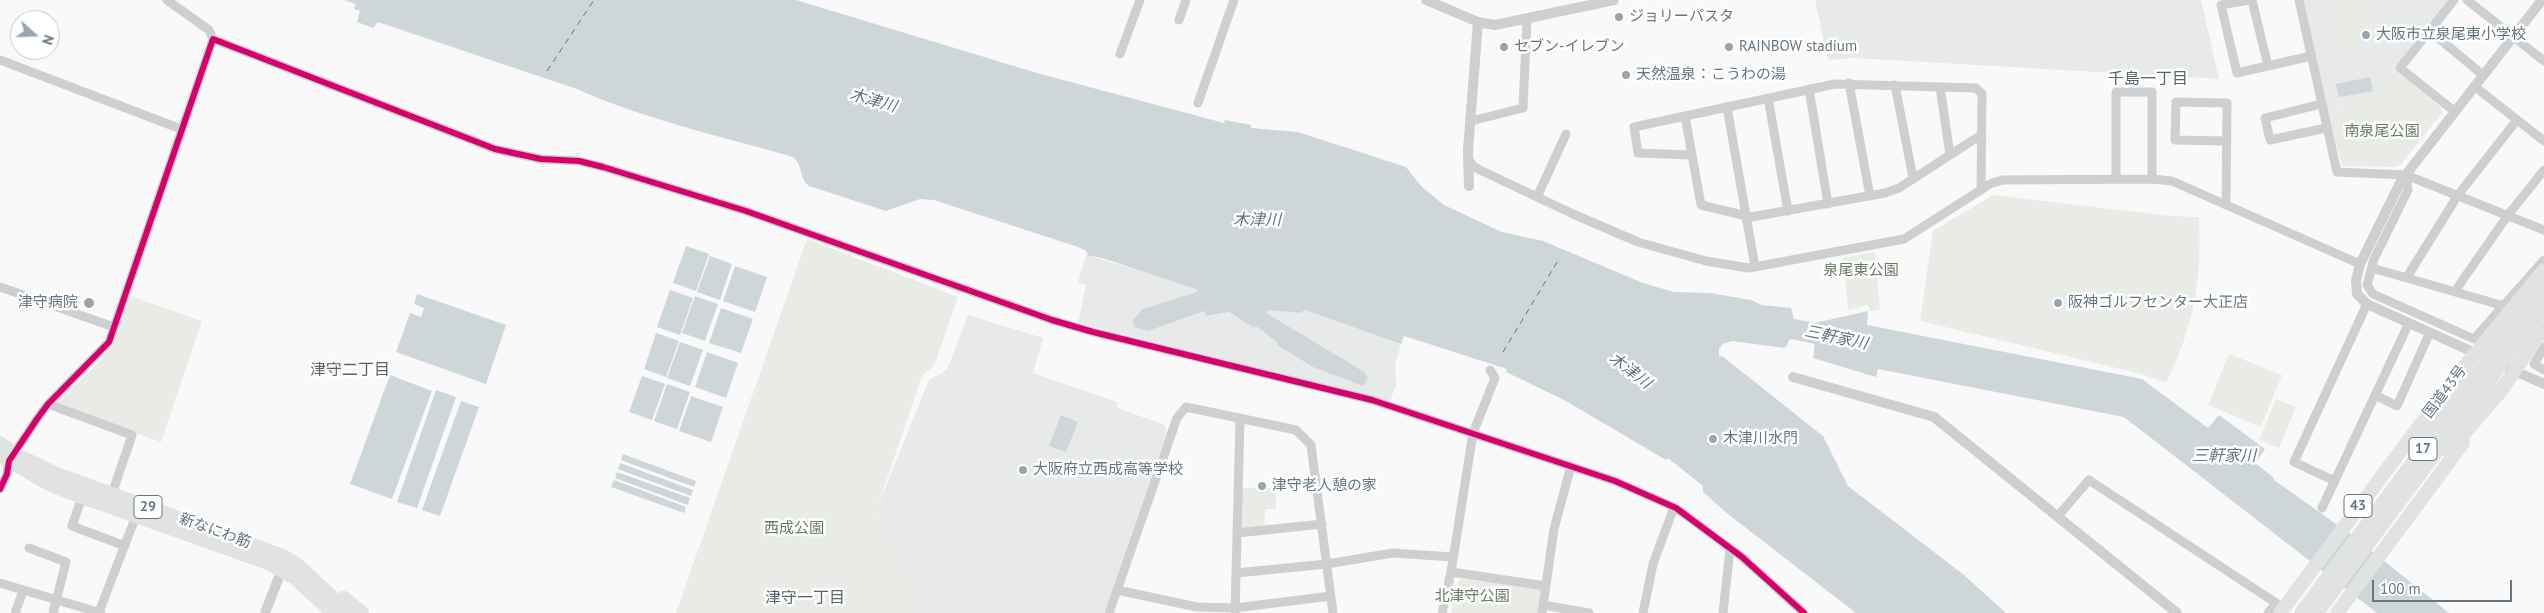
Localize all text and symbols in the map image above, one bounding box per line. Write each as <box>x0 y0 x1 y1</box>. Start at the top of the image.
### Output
place label: ジョリーパスタ <box>1629 8 1734 26</box>
north arrow <box>10 10 60 60</box>
marker: ジョリーパスタ <box>1613 11 1625 23</box>
place label: 大阪市立泉尾東小学校 <box>2376 26 2526 44</box>
marker: 大阪市立泉尾東小学校 <box>2360 29 2372 41</box>
text: N <box>38 32 58 47</box>
place label: セブン-イレブン <box>1514 38 1624 56</box>
place label: RAINBOW stadium <box>1739 38 1857 56</box>
marker: セブン-イレブン <box>1498 41 1510 53</box>
marker: RAINBOW stadium <box>1723 41 1735 53</box>
place label: 天然温泉：こうわの湯 <box>1636 66 1786 84</box>
marker: 天然温泉：こうわの湯 <box>1620 69 1632 81</box>
district label: 千島一丁目 <box>2108 69 2188 89</box>
water label: 木津川 <box>847 85 899 117</box>
park label: 南泉尾公園 <box>2345 123 2419 141</box>
water label: 木津川 <box>1233 210 1281 230</box>
park label: 泉尾東公園 <box>1824 262 1898 280</box>
place label: 津守病院 <box>18 294 78 312</box>
place label: 阪神ゴルフセンター大正店 <box>2068 294 2248 312</box>
marker: 津守病院 <box>82 296 96 310</box>
marker: 阪神ゴルフセンター大正店 <box>2052 297 2064 309</box>
water label: 三軒家川 <box>1803 322 1869 354</box>
water label: 木津川 <box>1605 349 1655 393</box>
district label: 津守二丁目 <box>310 360 390 380</box>
street label: 国道43号 <box>2419 362 2471 422</box>
place label: 木津川水門 <box>1723 430 1798 448</box>
marker: 木津川水門 <box>1707 433 1719 445</box>
road number: 17 <box>2409 438 2437 460</box>
water label: 三軒家川 <box>2192 446 2256 466</box>
place label: 大阪府立西成高等学校 <box>1033 461 1183 479</box>
marker: 大阪府立西成高等学校 <box>1017 464 1029 476</box>
place label: 津守老人憩の家 <box>1272 477 1377 495</box>
marker: 津守老人憩の家 <box>1256 480 1268 492</box>
road number: 43 <box>2344 494 2372 518</box>
road number: 29 <box>134 496 162 518</box>
street label: 新なにわ筋 <box>177 510 253 552</box>
park label: 西成公園 <box>764 520 824 538</box>
scale bar <box>2374 570 2514 602</box>
text: 100 m <box>2380 579 2421 598</box>
district label: 津守一丁目 <box>765 588 845 608</box>
park label: 北津守公園 <box>1435 588 1509 606</box>

